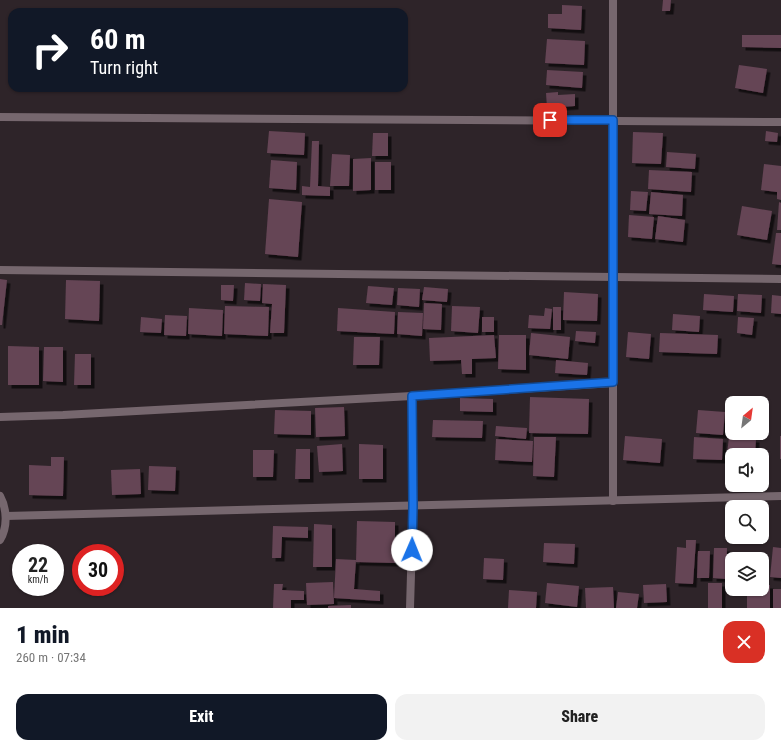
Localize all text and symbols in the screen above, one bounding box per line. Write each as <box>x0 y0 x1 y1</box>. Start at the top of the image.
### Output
text: 60 m <box>90 23 146 56</box>
icon: right <box>24 24 76 76</box>
text: Turn right <box>90 57 158 78</box>
pin <box>533 103 567 137</box>
icon: arrive <box>539 109 561 131</box>
north arrow <box>725 396 769 440</box>
map controls <box>725 396 769 596</box>
button: sound <box>725 448 769 492</box>
button: search <box>725 500 769 544</box>
position arrow <box>391 529 433 571</box>
speed limit sign: 30 <box>72 544 124 596</box>
button: layers <box>725 552 769 596</box>
text: 22 <box>28 553 48 577</box>
text: km/h <box>28 574 48 585</box>
text: 1 min <box>16 621 70 649</box>
button: close <box>723 621 765 663</box>
text: 260 m · 07:34 <box>16 650 86 665</box>
button: Exit <box>16 694 387 740</box>
button: Share <box>395 694 765 740</box>

